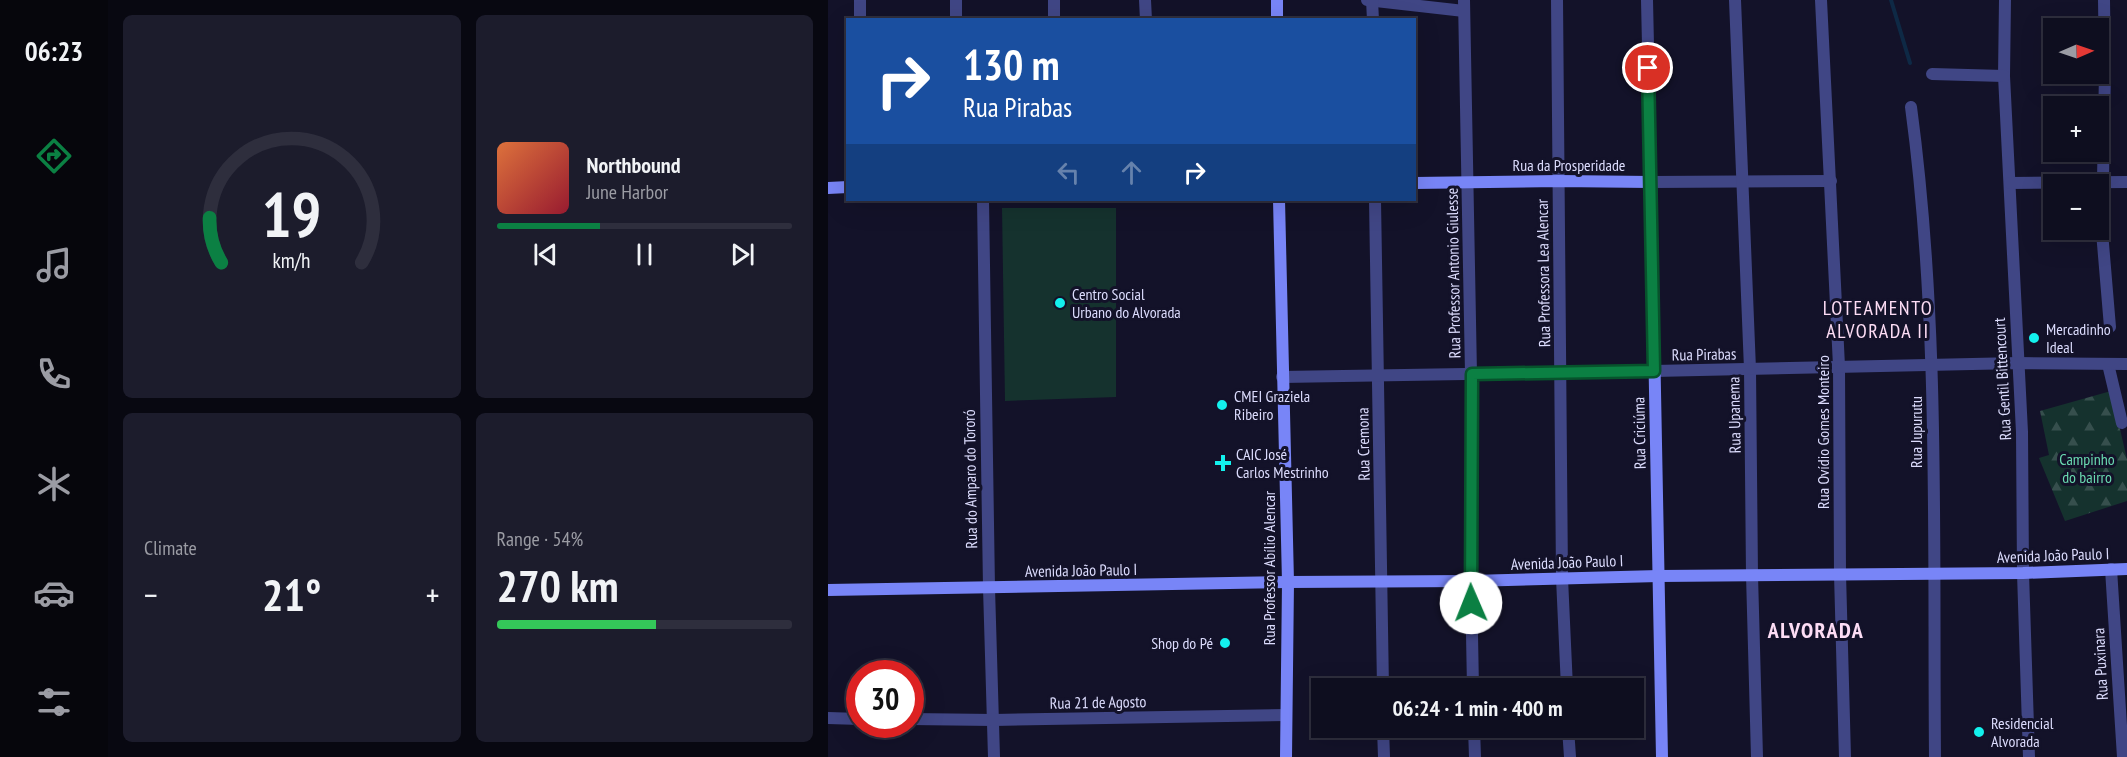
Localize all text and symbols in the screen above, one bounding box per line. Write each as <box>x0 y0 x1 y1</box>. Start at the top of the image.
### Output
north arrow <box>2043 18 2109 84</box>
map controls <box>2043 18 2109 240</box>
text: 06:23 <box>25 34 83 68</box>
text: 130 m <box>963 37 1060 92</box>
icon: right <box>864 42 942 120</box>
pin <box>1622 42 1673 93</box>
icon: arrive <box>1631 51 1664 84</box>
text: Rua Pirabas <box>963 90 1072 124</box>
button: + <box>2043 96 2109 162</box>
icon: directions <box>33 135 75 177</box>
text: Northbound <box>587 151 680 179</box>
street label: Rua da Prosperidade <box>1513 155 1625 175</box>
icon: left <box>1052 156 1085 189</box>
icon: ahead <box>1115 156 1148 189</box>
icon: right <box>1178 156 1211 189</box>
text: 19 <box>262 174 322 255</box>
button: − <box>2043 174 2109 240</box>
text: June Harbor <box>587 179 668 205</box>
street label: Rua Professor Antonio Giulesse <box>1442 188 1464 358</box>
street label: Rua Professora Lea Alencar <box>1532 198 1554 347</box>
icon: previous <box>529 238 562 271</box>
icon: pause <box>628 238 661 271</box>
icon: next <box>726 238 759 271</box>
icon: music <box>33 244 75 286</box>
text: km/h <box>273 247 311 275</box>
place label: Centro Social Urbano do Alvorada <box>1072 284 1181 322</box>
district label: LOTEAMENTO ALVORADA II <box>1823 295 1933 344</box>
marker: Centro Social Urbano do Alvorada <box>1053 296 1067 310</box>
street label: Rua Gentil Bittencourt <box>1989 317 2015 441</box>
place label: Mercadinho Ideal <box>2046 319 2111 357</box>
marker: Mercadinho Ideal <box>2027 331 2041 345</box>
street label: Rua Pirabas <box>1672 343 1736 365</box>
icon: phone <box>33 353 75 395</box>
street label: Rua Ovídio Gomes Monteiro <box>1813 355 1833 509</box>
street label: Rua Upanema <box>1723 377 1745 453</box>
place label: CMEI Graziela Ribeiro <box>1234 386 1310 424</box>
street label: Rua Jupurutu <box>1906 396 1926 468</box>
street label: Rua Criciúma <box>1628 397 1650 469</box>
marker: CMEI Graziela Ribeiro <box>1215 398 1229 412</box>
street label: Rua Cremona <box>1352 407 1374 481</box>
street label: Rua do Amparo do Tororó <box>959 409 981 549</box>
place label: CAIC José Carlos Mestrinho <box>1236 444 1329 482</box>
park label: Campinho do bairro <box>2059 449 2115 487</box>
marker: CAIC José Carlos Mestrinho <box>1214 454 1232 472</box>
icon: climate <box>33 463 75 505</box>
street label: Rua Professor Abílio Alencar <box>1259 490 1279 645</box>
text: Range · 54% <box>497 526 583 552</box>
text: Climate <box>144 535 197 561</box>
street label: Avenida João Paulo I <box>1996 543 2110 567</box>
street label: Avenida João Paulo I <box>1510 550 1624 574</box>
text: 270 km <box>497 556 619 614</box>
street label: Avenida João Paulo I <box>1025 559 1137 581</box>
text: 21° <box>262 565 321 623</box>
position arrow <box>1439 571 1503 635</box>
icon: car <box>33 572 75 614</box>
text: − <box>144 573 158 616</box>
text: + <box>426 573 440 616</box>
district label: ALVORADA <box>1767 616 1864 644</box>
street label: Rua Puxinara <box>2088 627 2112 701</box>
place label: Shop do Pé <box>1151 633 1213 653</box>
marker: Shop do Pé <box>1218 636 1232 650</box>
speed limit sign: 30 <box>846 660 924 738</box>
icon: filters <box>33 681 75 723</box>
street label: Rua 21 de Agosto <box>1050 691 1147 713</box>
text: 06:24 · 1 min · 400 m <box>1392 694 1563 722</box>
place label: Residencial Alvorada <box>1991 713 2054 751</box>
marker: Residencial Alvorada <box>1972 725 1986 739</box>

